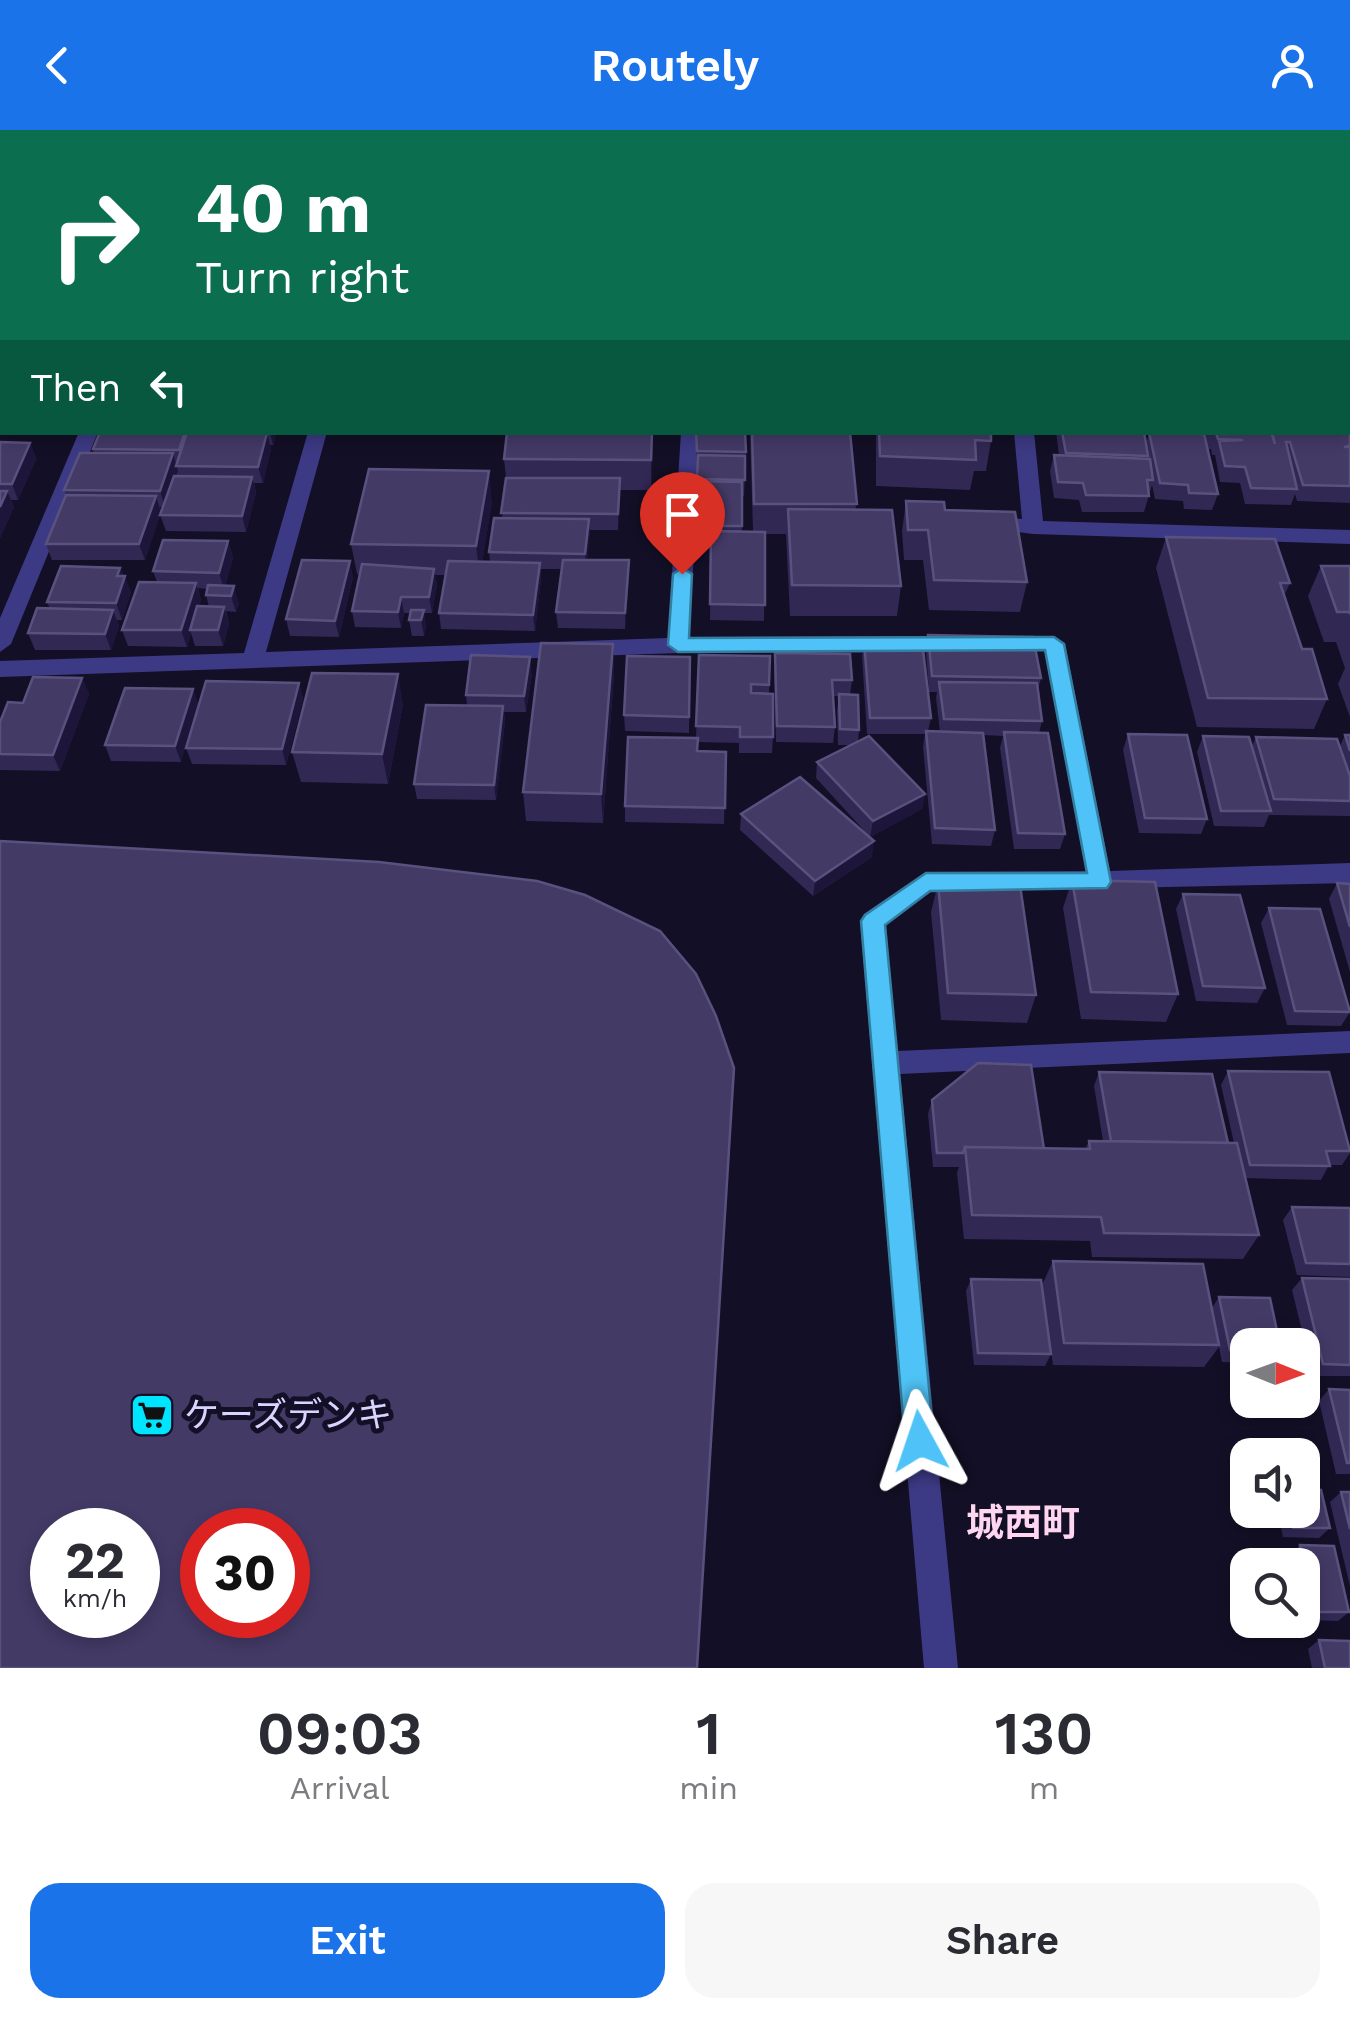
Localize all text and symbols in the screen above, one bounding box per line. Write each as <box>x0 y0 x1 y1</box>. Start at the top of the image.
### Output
icon: back <box>30 38 85 93</box>
icon: person <box>1265 38 1320 93</box>
text: Routely <box>591 39 759 92</box>
text: 40 m <box>195 167 371 249</box>
icon: right <box>30 170 160 300</box>
text: Turn right <box>195 251 409 304</box>
icon: left <box>141 360 196 415</box>
text: Then <box>30 366 121 410</box>
pin <box>640 472 725 575</box>
icon: arrive <box>655 487 710 542</box>
north arrow <box>1230 1328 1320 1418</box>
map controls <box>1230 1328 1320 1638</box>
position arrow <box>868 1389 972 1493</box>
supermarket icon: ケーズデンキ <box>129 1392 175 1438</box>
place label: ケーズデンキ <box>184 1394 392 1436</box>
button: sound <box>1230 1438 1320 1528</box>
district label: 城西町 <box>966 1501 1080 1545</box>
speed limit sign: 30 <box>180 1508 310 1638</box>
text: 22 <box>65 1531 125 1590</box>
button: search <box>1230 1548 1320 1638</box>
text: km/h <box>63 1584 127 1613</box>
text: 09:03 <box>257 1698 423 1769</box>
text: 1 <box>696 1698 721 1769</box>
text: 130 <box>995 1698 1093 1769</box>
text: Arrival <box>290 1769 390 1807</box>
text: min <box>679 1769 738 1807</box>
text: m <box>1029 1769 1059 1807</box>
button: Exit <box>30 1883 665 1998</box>
button: Share <box>685 1883 1320 1998</box>

